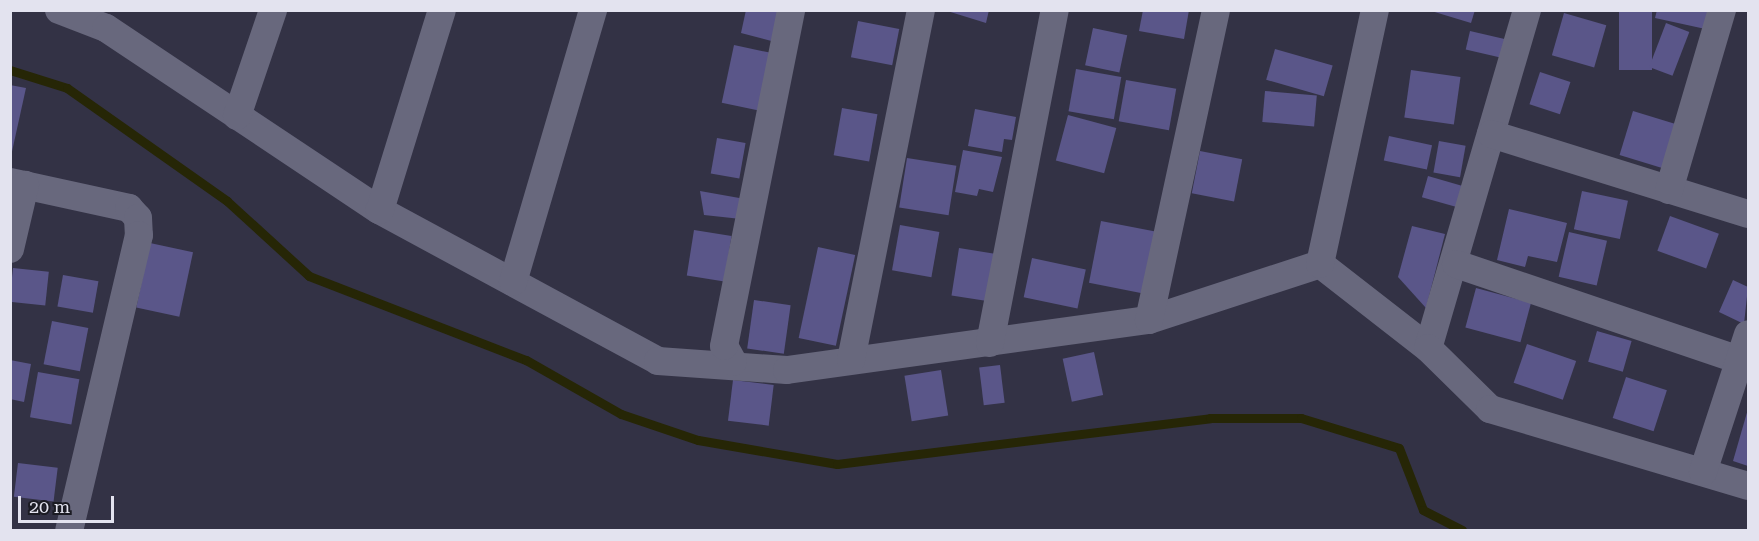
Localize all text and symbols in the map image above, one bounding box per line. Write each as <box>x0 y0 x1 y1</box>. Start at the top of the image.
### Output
scale bar <box>21 484 117 522</box>
text: 20 m <box>29 496 70 517</box>

